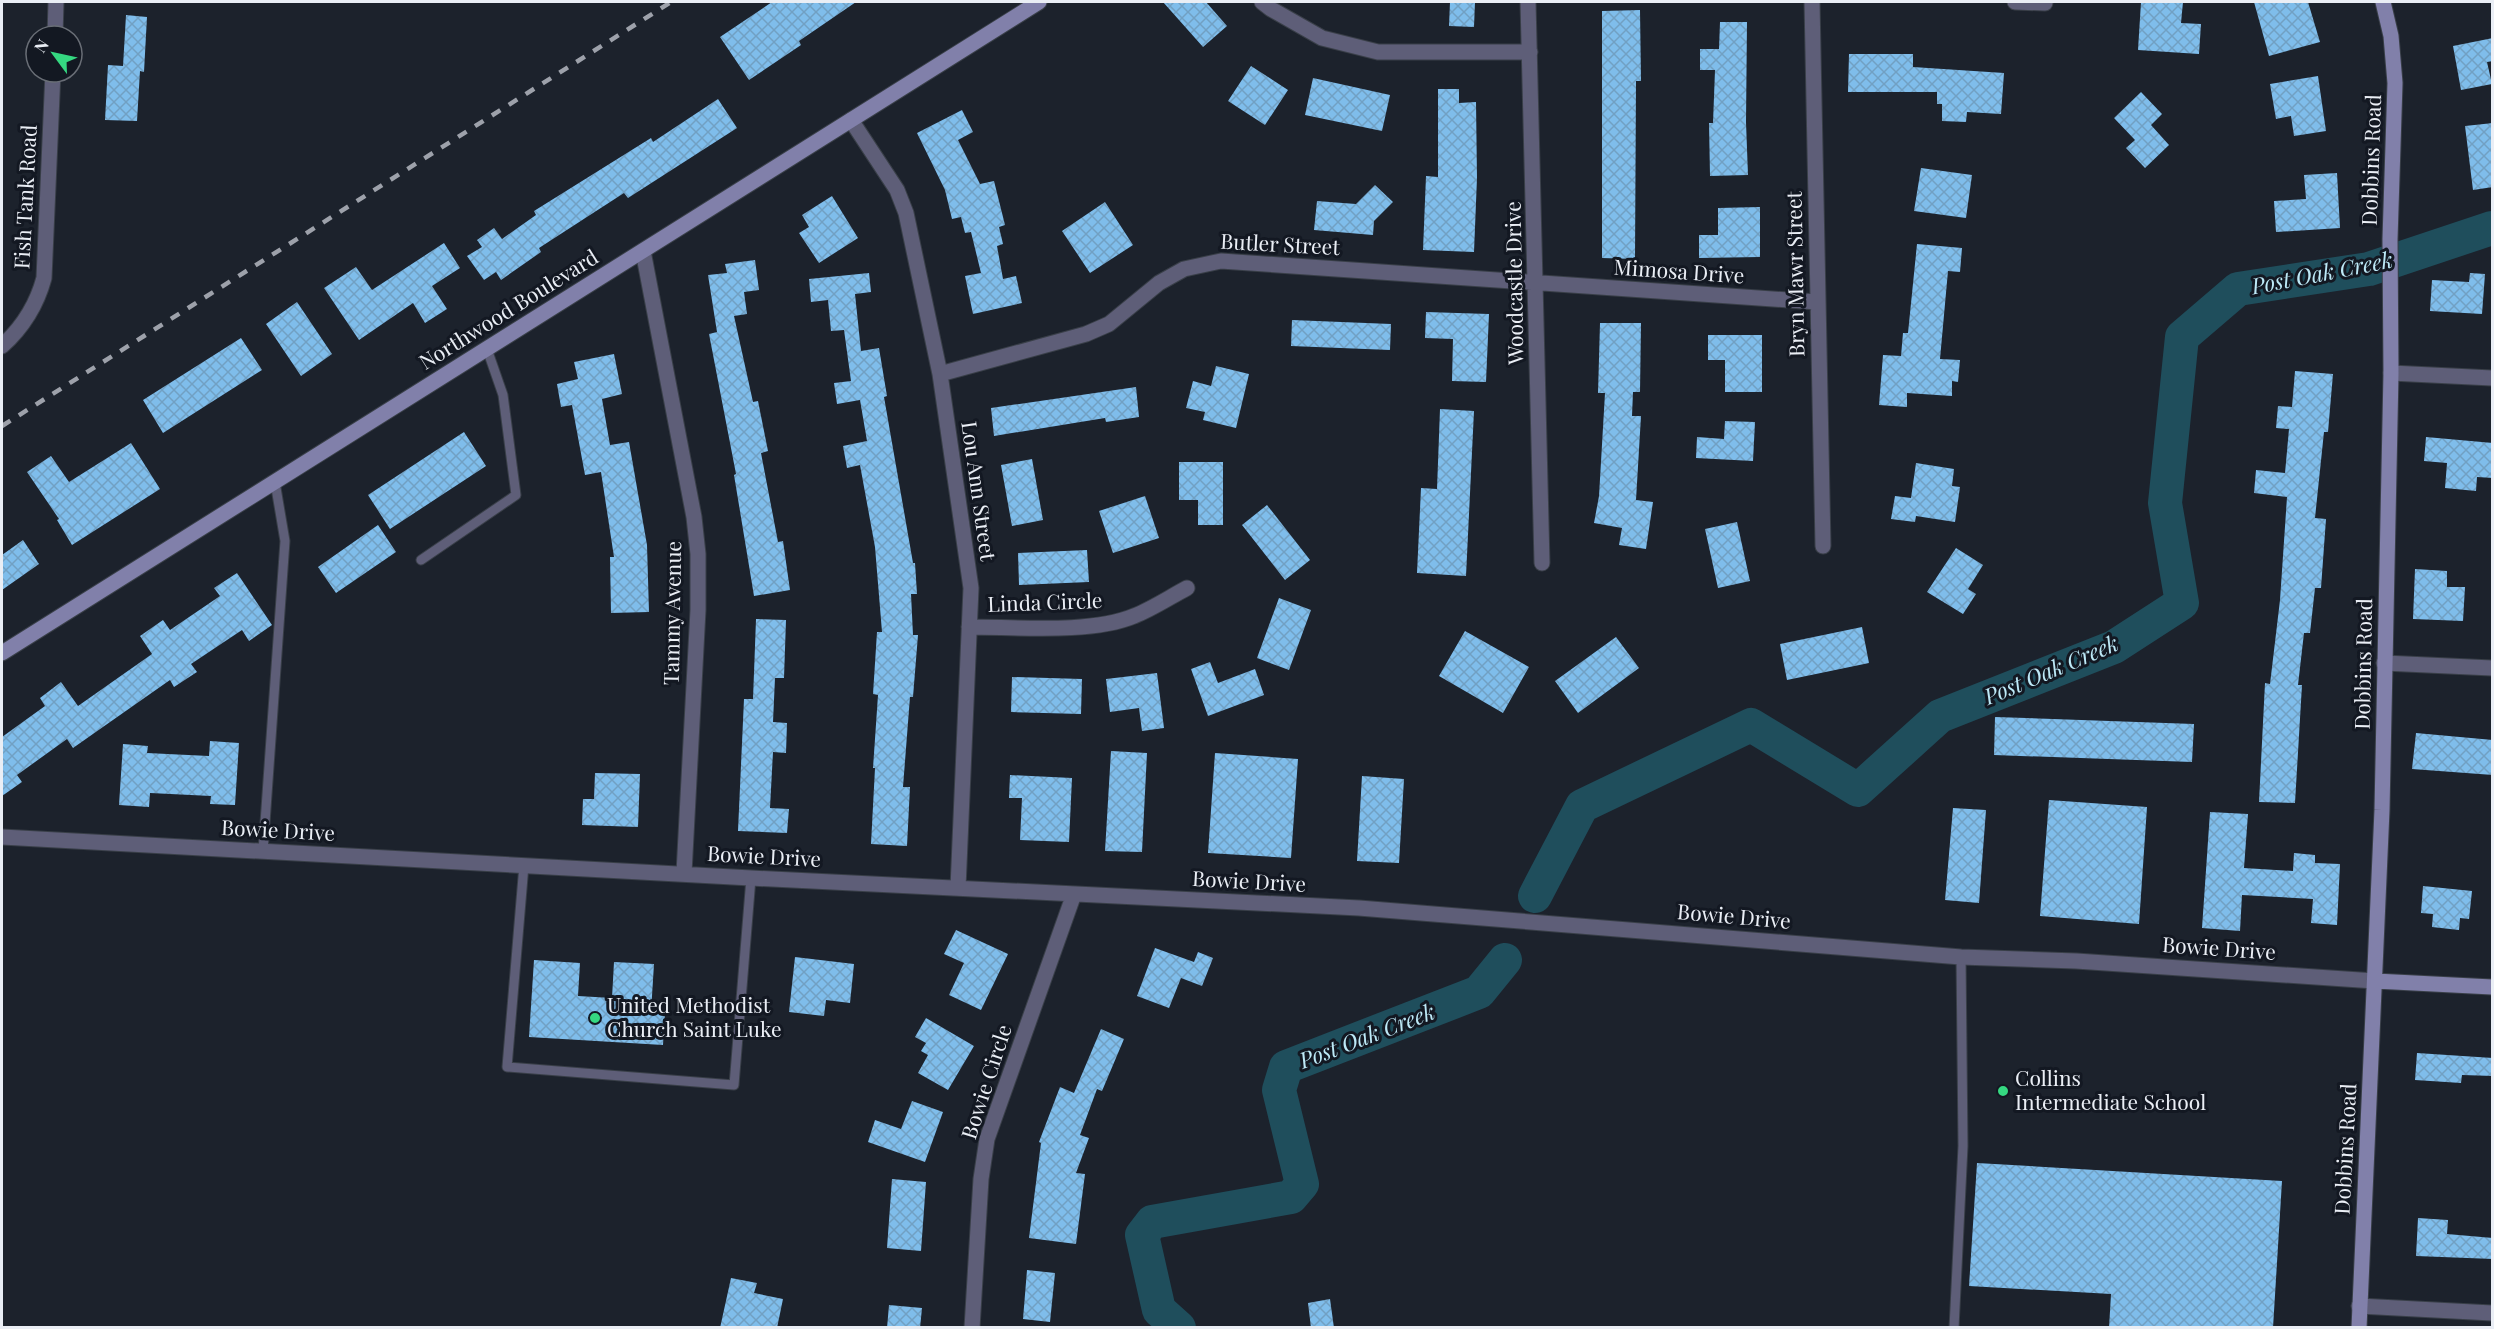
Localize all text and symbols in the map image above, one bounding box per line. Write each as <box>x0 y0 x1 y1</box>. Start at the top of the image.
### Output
north arrow <box>24 24 84 84</box>
text: N <box>29 35 53 56</box>
street label: Dobbins Road <box>2354 94 2386 226</box>
street label: Fish Tank Road <box>6 124 42 270</box>
street label: Bryn Mawr Street <box>1779 190 1809 357</box>
street label: Woodcastle Drive <box>1498 201 1528 366</box>
street label: Butler Street <box>1220 226 1341 260</box>
street label: Northwood Boulevard <box>413 242 603 375</box>
water label: Post Oak Creek <box>2248 244 2395 301</box>
street label: Mimosa Drive <box>1613 251 1745 289</box>
street label: Lou Ann Street <box>956 419 1004 563</box>
street label: Tammy Avenue <box>656 541 686 685</box>
street label: Linda Circle <box>987 585 1103 617</box>
street label: Dobbins Road <box>2347 598 2377 730</box>
water label: Post Oak Creek <box>1978 627 2122 711</box>
street label: Bowie Drive <box>220 812 336 846</box>
street label: Bowie Drive <box>706 838 822 872</box>
street label: Bowie Drive <box>1191 863 1307 897</box>
street label: Bowie Drive <box>1676 896 1792 934</box>
street label: Bowie Drive <box>2161 929 2277 965</box>
place label: United Methodist Church Saint Luke <box>607 990 782 1042</box>
water label: Post Oak Creek <box>1294 995 1439 1075</box>
marker: United Methodist Church Saint Luke <box>588 1011 602 1025</box>
street label: Bowie Circle <box>953 1021 1017 1142</box>
place label: Collins Intermediate School <box>2015 1063 2206 1115</box>
street label: Dobbins Road <box>2327 1083 2361 1215</box>
marker: Collins Intermediate School <box>1996 1084 2010 1098</box>

